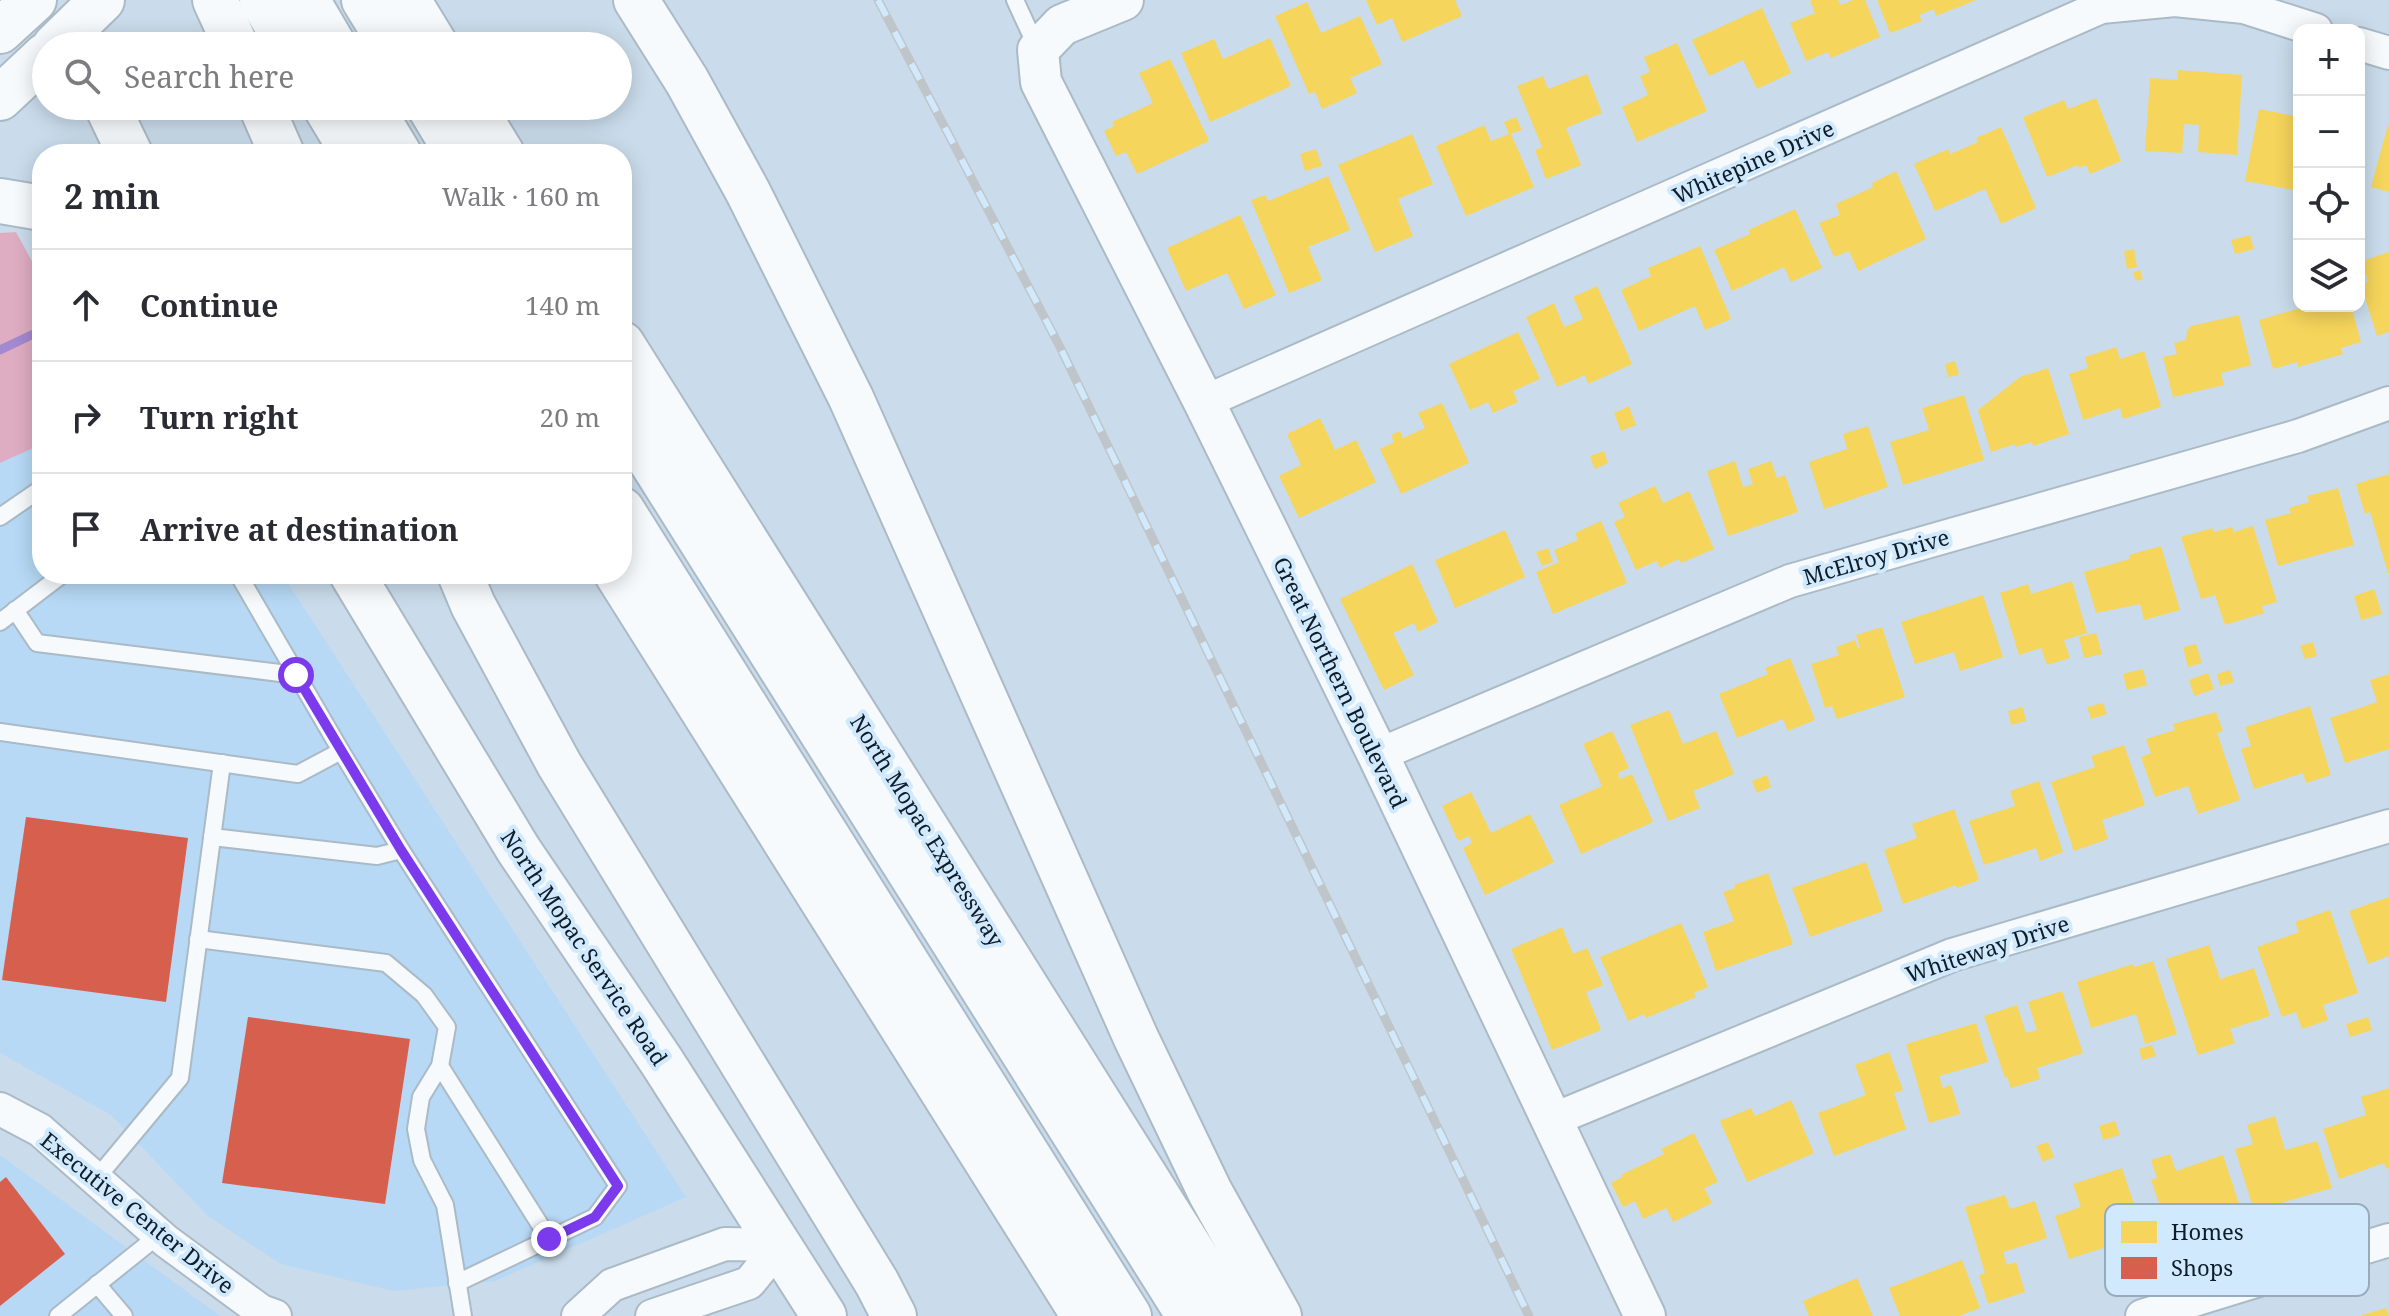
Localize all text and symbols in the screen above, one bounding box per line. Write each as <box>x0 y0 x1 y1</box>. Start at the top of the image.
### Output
map controls <box>2293 24 2365 312</box>
button: + <box>2293 24 2365 96</box>
search box <box>32 32 632 120</box>
icon: search <box>60 54 104 98</box>
text: Search here <box>124 56 294 97</box>
button: − <box>2293 96 2365 168</box>
street label: Whitepine Drive <box>1668 112 1838 210</box>
button: locate <box>2293 168 2365 240</box>
text: 2 min <box>64 173 160 219</box>
text: Walk · 160 m <box>442 178 600 214</box>
button: layers <box>2293 240 2365 312</box>
icon: ahead <box>64 283 108 327</box>
text: Continue <box>140 285 278 326</box>
text: 140 m <box>525 287 600 323</box>
icon: right <box>64 395 108 439</box>
text: Turn right <box>140 397 298 438</box>
text: 20 m <box>540 399 600 435</box>
icon: arrive <box>64 507 108 551</box>
text: Arrive at destination <box>140 509 459 550</box>
street label: McElroy Drive <box>1799 521 1953 591</box>
street label: Great Northern Boulevard <box>1267 551 1415 813</box>
route start <box>278 657 314 693</box>
street label: North Mopac Expressway <box>844 708 1012 952</box>
street label: North Mopac Service Road <box>495 823 676 1071</box>
street label: Whiteway Drive <box>1901 907 2073 989</box>
street label: Executive Center Drive <box>35 1125 241 1299</box>
legend <box>2105 1204 2369 1296</box>
text: Homes <box>2171 1216 2244 1246</box>
route end <box>531 1221 567 1257</box>
text: Shops <box>2171 1252 2233 1282</box>

